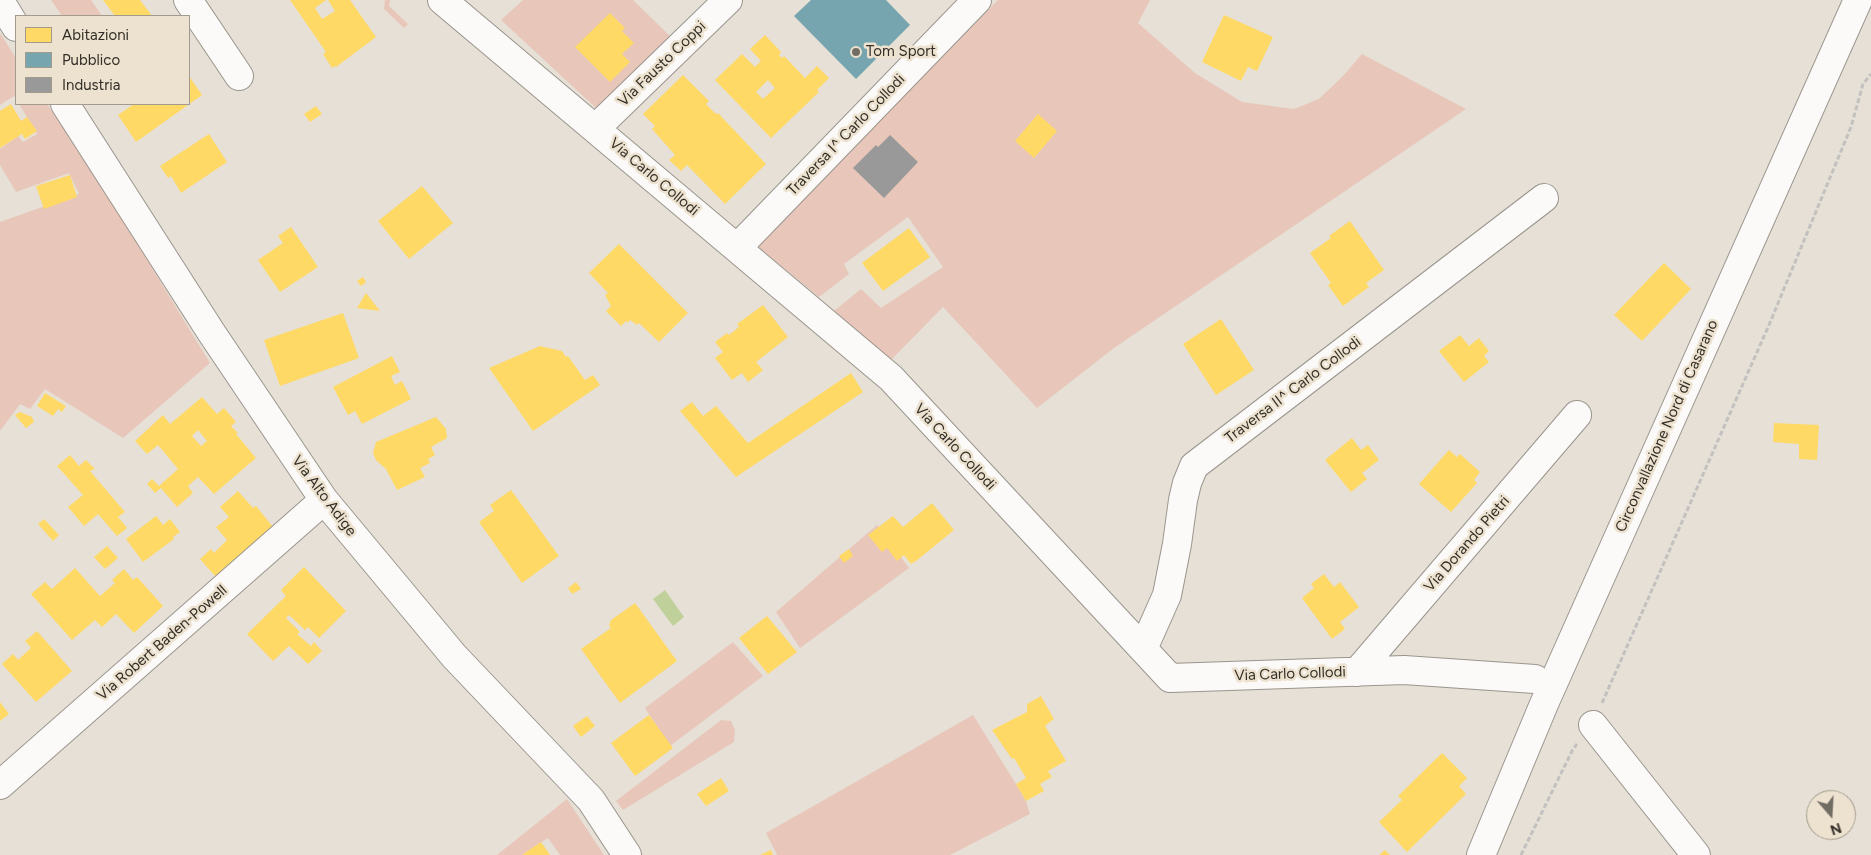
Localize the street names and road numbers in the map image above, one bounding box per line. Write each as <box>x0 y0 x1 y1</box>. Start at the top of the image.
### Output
street label: Via Fausto Coppi <box>614 18 710 110</box>
street label: Traversa I^ Carlo Collodi <box>783 71 909 199</box>
street label: Via Carlo Collodi <box>605 134 703 220</box>
street label: Circonvallazione Nord di Casarano <box>1612 317 1722 535</box>
street label: Traversa II^ Carlo Collodi <box>1221 333 1365 447</box>
street label: Via Carlo Collodi <box>910 400 1000 494</box>
street label: Via Alto Adige <box>288 452 360 540</box>
street label: Via Dorando Pietri <box>1420 492 1514 596</box>
street label: Via Robert Baden-Powell <box>93 582 231 704</box>
street label: Via Carlo Collodi <box>1234 663 1346 685</box>

